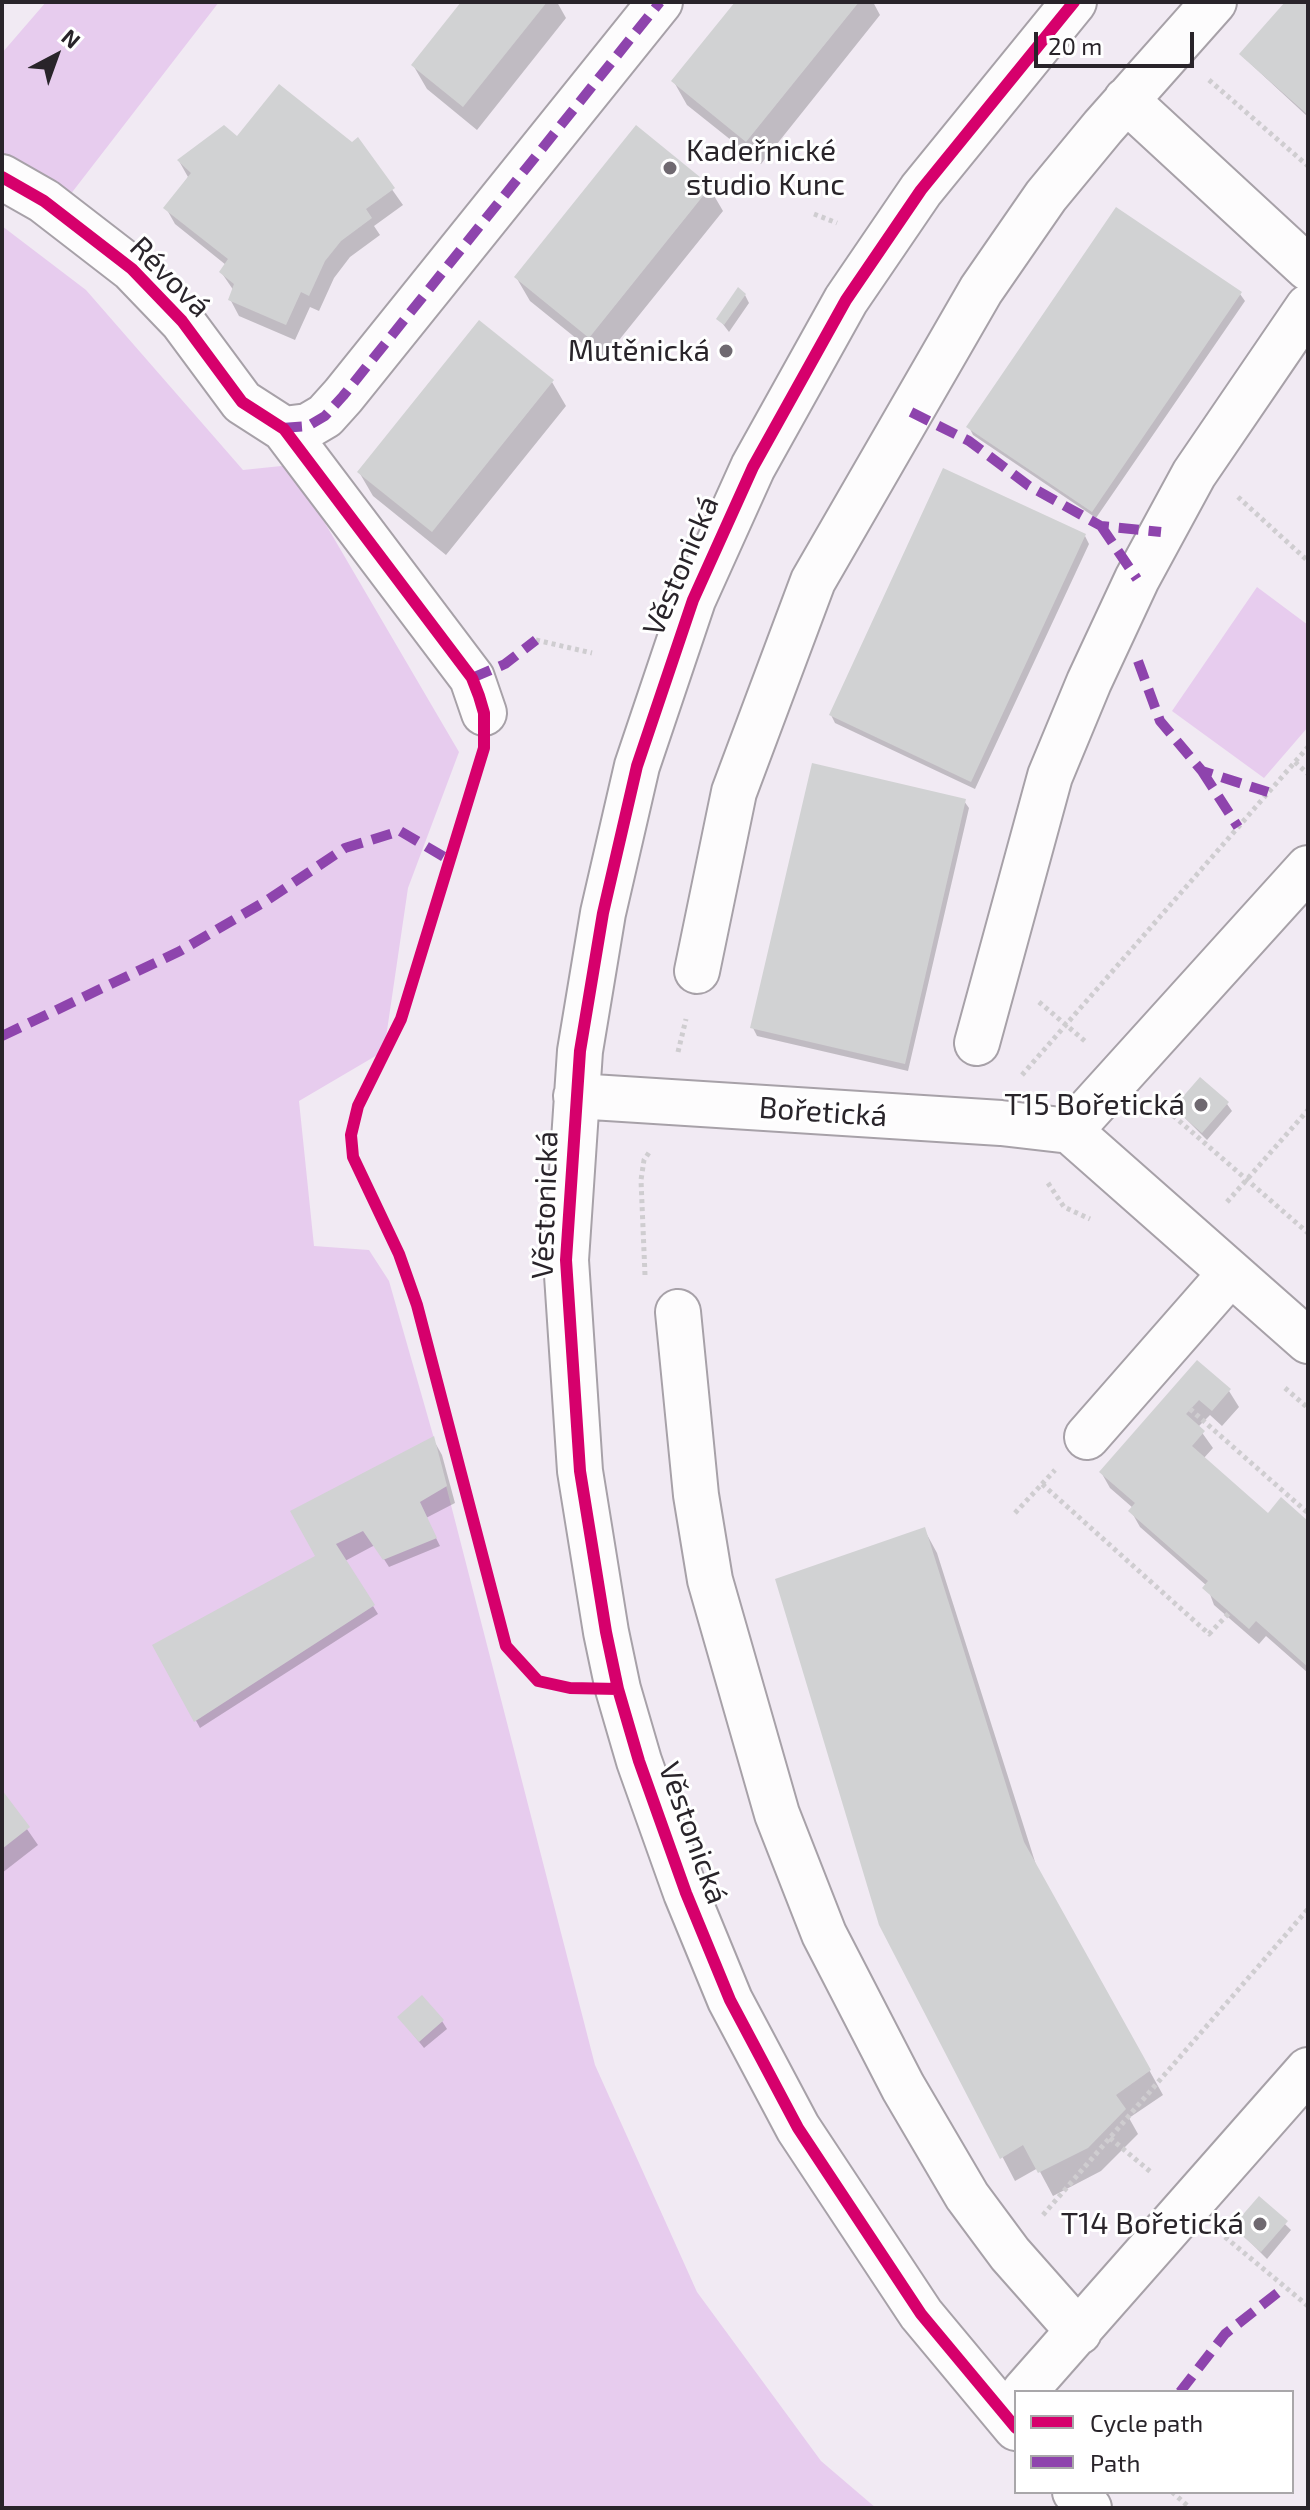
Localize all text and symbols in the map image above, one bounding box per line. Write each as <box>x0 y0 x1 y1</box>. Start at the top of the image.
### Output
north arrow <box>16 16 96 96</box>
scale bar <box>1038 16 1198 66</box>
text: N <box>57 23 86 53</box>
text: 20 m <box>1048 31 1102 60</box>
place label: Kadeřnické studio Kunc <box>686 133 845 204</box>
marker: Kadeřnické studio Kunc <box>661 159 679 177</box>
street label: Révová <box>122 229 218 325</box>
place label: Mutěnická <box>568 333 710 369</box>
marker: Mutěnická <box>717 342 735 360</box>
street label: Věstonická <box>635 491 727 641</box>
place label: T15 Bořetická <box>1004 1087 1185 1123</box>
street label: Bořetická <box>758 1090 888 1134</box>
marker: T15 Bořetická <box>1192 1096 1210 1114</box>
street label: Věstonická <box>524 1130 566 1280</box>
street label: Věstonická <box>651 1757 735 1909</box>
place label: T14 Bořetická <box>1061 2206 1244 2242</box>
marker: T14 Bořetická <box>1251 2215 1269 2233</box>
legend <box>1014 2390 1294 2494</box>
text: Cycle path <box>1090 2408 1203 2437</box>
text: Path <box>1090 2448 1140 2477</box>

